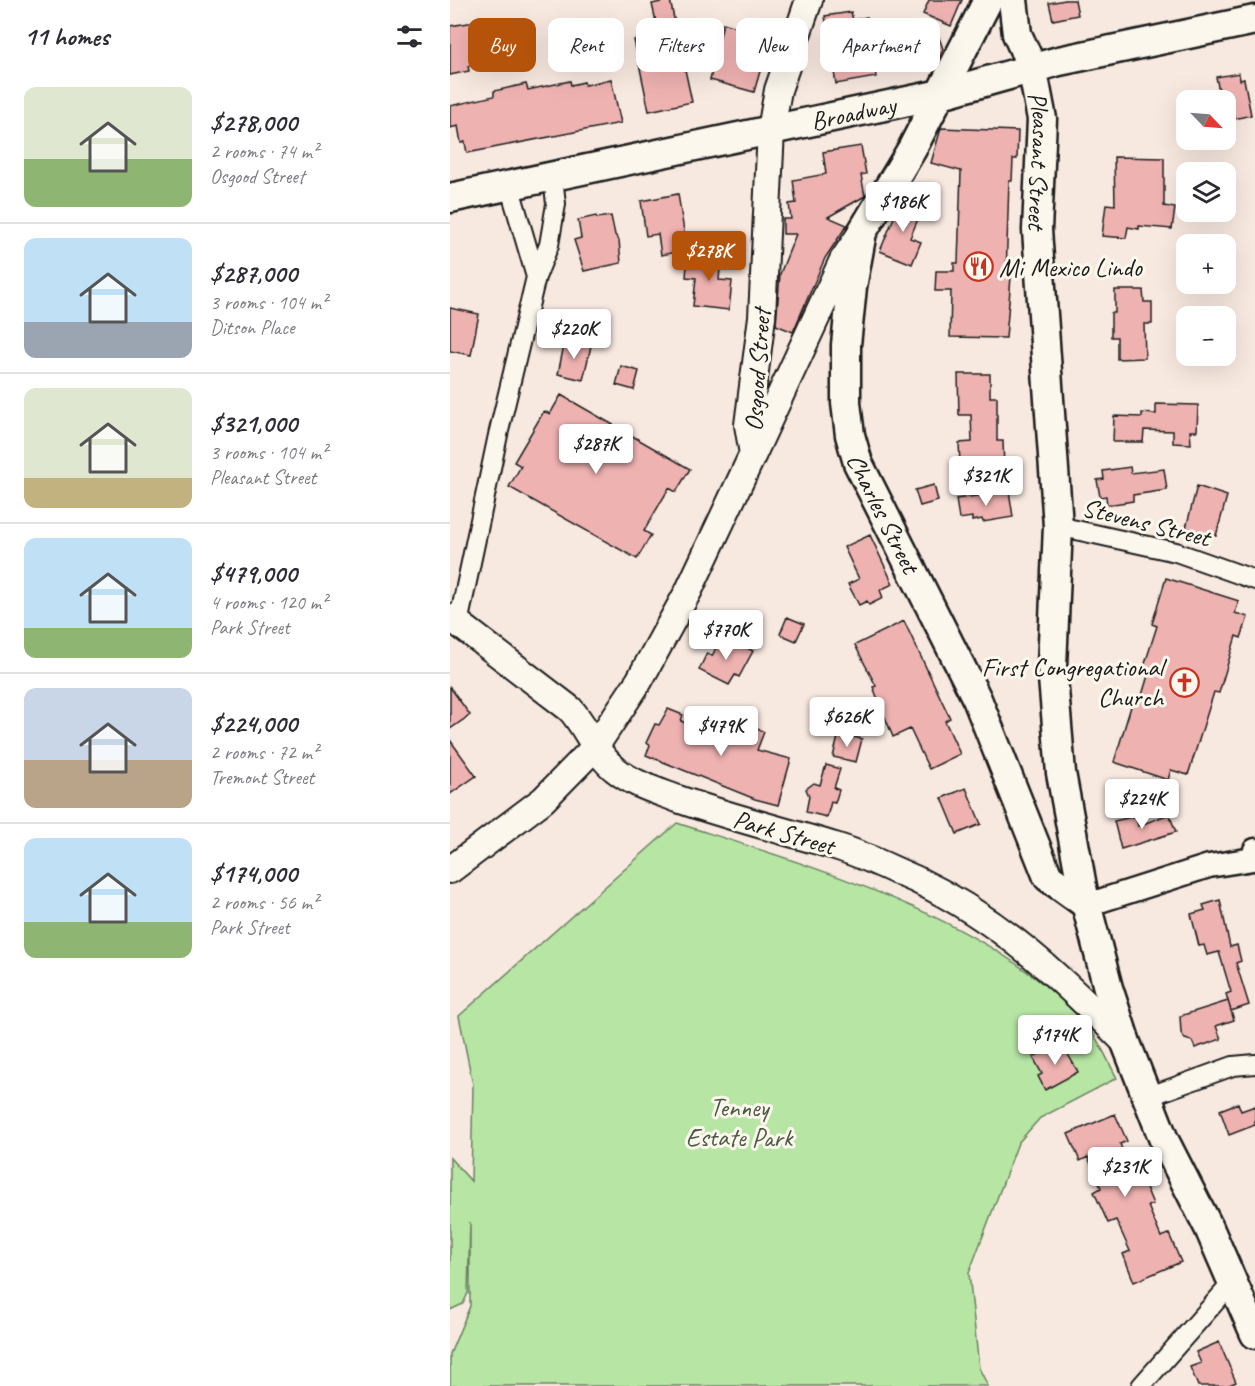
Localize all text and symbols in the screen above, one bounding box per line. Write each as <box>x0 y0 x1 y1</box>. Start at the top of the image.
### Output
chip: Buy <box>468 18 536 72</box>
chip: Rent <box>548 18 624 72</box>
chip: Filters <box>636 18 724 72</box>
chip: New <box>736 18 808 72</box>
chip: Apartment <box>820 18 940 72</box>
text: 11 homes <box>24 20 109 53</box>
icon: filters <box>393 20 426 53</box>
street label: Broadway <box>808 88 901 138</box>
street label: Pleasant Street <box>1020 89 1058 233</box>
north arrow <box>1176 90 1236 150</box>
map controls <box>1176 90 1236 366</box>
text: $278,000 <box>210 106 297 139</box>
icon: home <box>72 111 144 183</box>
text: 2 rooms · 74 m² <box>210 139 318 164</box>
button: layers <box>1176 162 1236 222</box>
text: Osgood Street <box>210 164 304 189</box>
pin: $186K <box>861 182 945 233</box>
text: $186K <box>880 189 926 214</box>
pin: $278K <box>667 231 751 282</box>
button: + <box>1176 234 1236 294</box>
text: $278K <box>686 238 732 263</box>
restaurant icon: Mi Mexico Lindo <box>962 251 994 283</box>
place label: Mi Mexico Lindo <box>999 251 1144 284</box>
text: $287,000 <box>210 257 297 290</box>
icon: home <box>72 262 144 334</box>
text: 3 rooms · 104 m² <box>210 290 327 315</box>
street label: Osgood Street <box>737 304 778 432</box>
button: − <box>1176 306 1236 366</box>
pin: $220K <box>532 309 616 360</box>
text: Ditson Place <box>210 315 295 340</box>
text: $220K <box>551 316 597 341</box>
text: $321,000 <box>210 407 297 440</box>
icon: home <box>72 412 144 484</box>
pin: $287K <box>554 424 638 475</box>
text: $287K <box>573 431 619 456</box>
text: 3 rooms · 104 m² <box>210 440 327 465</box>
street label: Charles Street <box>839 451 928 581</box>
pin: $321K <box>944 456 1028 507</box>
text: $321K <box>963 463 1009 488</box>
text: Pleasant Street <box>210 465 316 490</box>
street label: Stevens Street <box>1079 491 1215 555</box>
text: $479,000 <box>210 557 297 590</box>
icon: home <box>72 562 144 634</box>
text: 4 rooms · 120 m² <box>210 590 327 615</box>
pin: $770K <box>684 610 768 661</box>
text: Park Street <box>210 615 290 640</box>
text: $770K <box>703 617 749 642</box>
place label: First Congregational Church <box>982 651 1168 714</box>
church icon: First Congregational Church <box>1168 666 1200 698</box>
pin: $626K <box>805 697 889 748</box>
text: $626K <box>824 704 871 729</box>
pin: $479K <box>679 706 763 757</box>
text: $224,000 <box>210 707 297 740</box>
icon: home <box>72 712 144 784</box>
text: $479K <box>698 713 744 738</box>
text: 2 rooms · 72 m² <box>210 740 318 765</box>
text: Tremont Street <box>210 765 314 790</box>
pin: $224K <box>1100 779 1184 830</box>
text: $224K <box>1119 786 1165 811</box>
street label: Park Street <box>730 802 841 863</box>
text: $174,000 <box>210 857 297 890</box>
icon: home <box>72 862 144 934</box>
text: 2 rooms · 56 m² <box>210 890 318 915</box>
text: Park Street <box>210 915 290 940</box>
pin: $174K <box>1013 1015 1097 1066</box>
text: $174K <box>1032 1022 1078 1047</box>
park label: Tenney Estate Park <box>686 1091 794 1154</box>
pin: $231K <box>1083 1147 1167 1198</box>
text: $231K <box>1102 1154 1148 1179</box>

